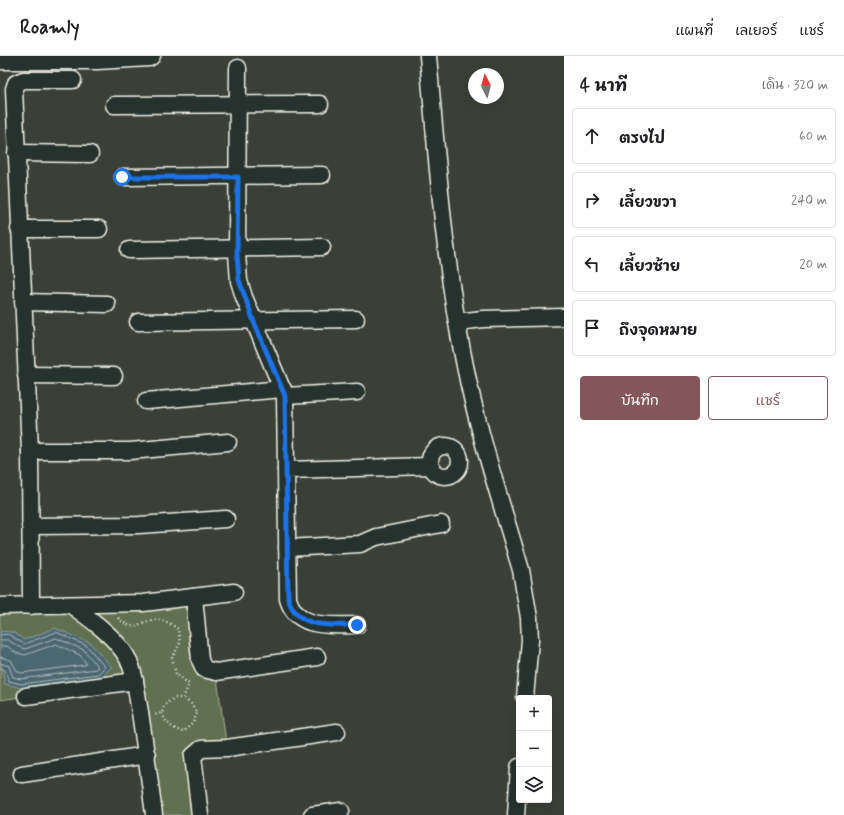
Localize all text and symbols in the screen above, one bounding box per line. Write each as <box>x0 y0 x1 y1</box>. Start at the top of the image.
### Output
text: Roamly <box>20 15 79 40</box>
text: แผนที่ <box>675 22 713 40</box>
text: เลเยอร์ <box>735 22 777 40</box>
text: แชร์ <box>799 22 824 40</box>
north arrow <box>468 68 504 104</box>
text: 4 นาที <box>580 75 627 97</box>
text: เดิน · 320 m <box>762 77 828 94</box>
icon: ahead <box>581 125 603 147</box>
text: 60 m <box>799 128 827 145</box>
text: ตรงไป <box>619 129 665 149</box>
route start <box>113 168 131 186</box>
icon: right <box>581 189 603 211</box>
text: 240 m <box>791 192 827 209</box>
text: เลี้ยวขวา <box>619 193 677 213</box>
icon: left <box>581 253 603 275</box>
text: 20 m <box>799 256 827 273</box>
text: เลี้ยวซ้าย <box>619 257 680 277</box>
icon: arrive <box>581 317 603 339</box>
text: ถึงจุดหมาย <box>619 321 697 341</box>
button: บันทึก <box>580 376 700 420</box>
button: แชร์ <box>708 376 828 420</box>
route end <box>348 616 366 634</box>
map controls <box>516 695 552 803</box>
button: + <box>516 695 552 731</box>
button: − <box>516 731 552 767</box>
button: layers <box>516 767 552 803</box>

